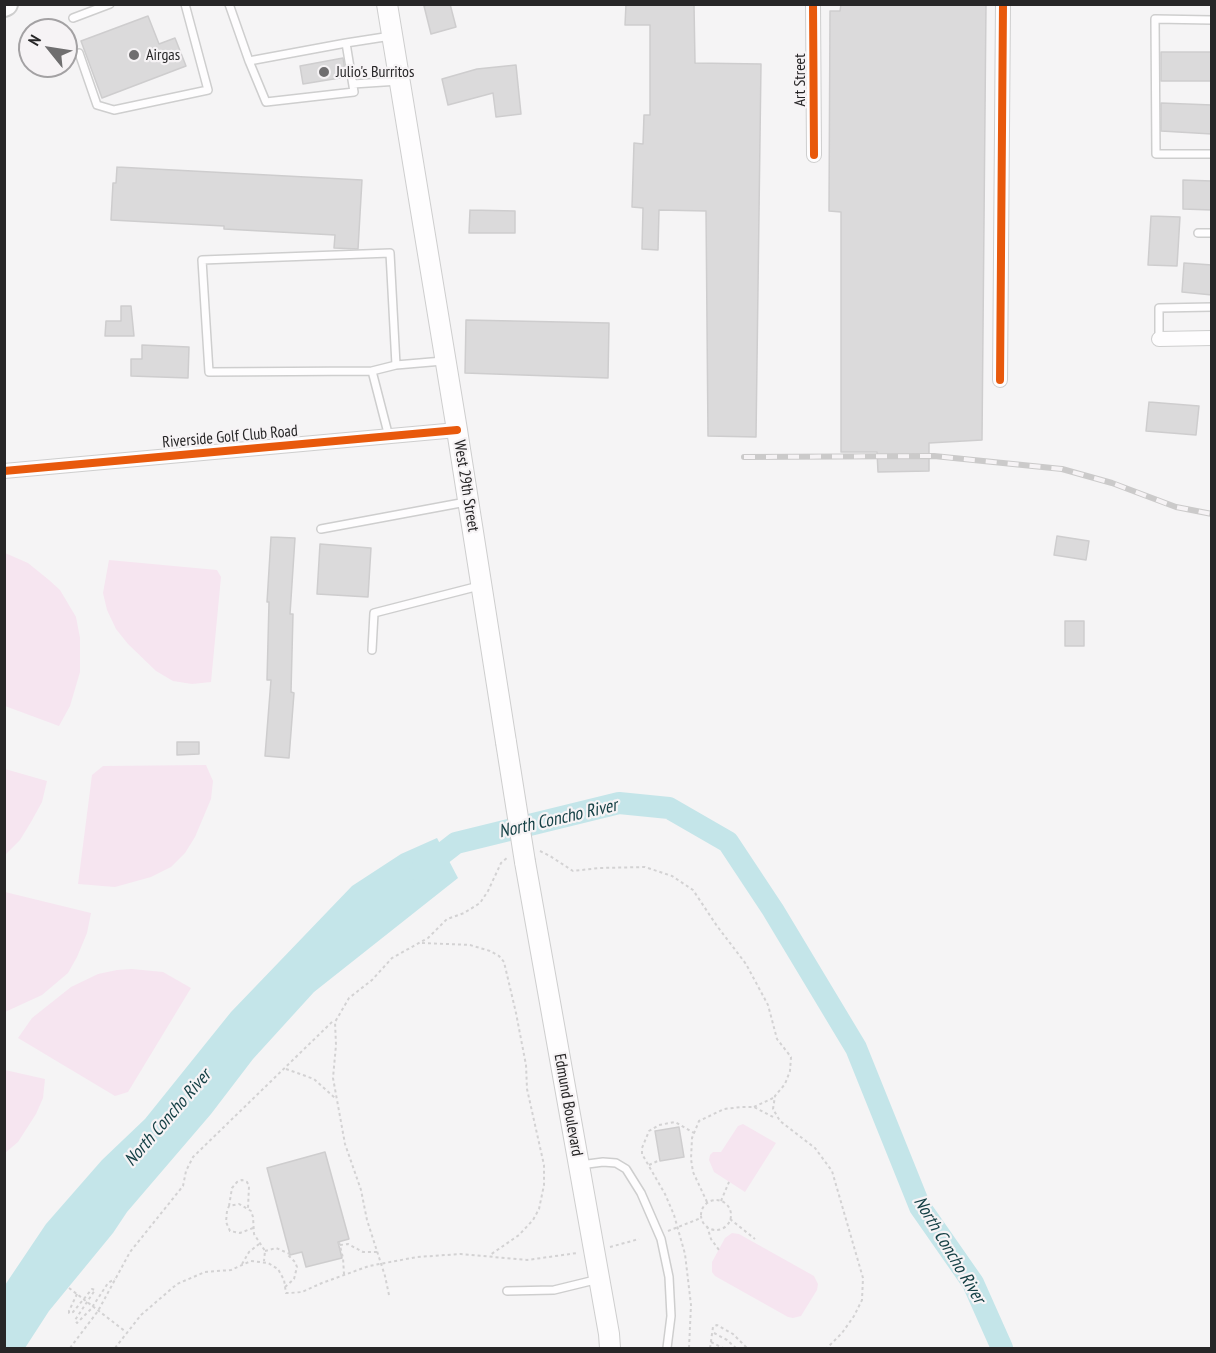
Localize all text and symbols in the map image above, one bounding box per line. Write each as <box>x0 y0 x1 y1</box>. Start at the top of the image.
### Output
north arrow <box>18 18 78 78</box>
text: N <box>23 31 45 49</box>
place label: Airgas <box>146 45 180 65</box>
marker: Airgas <box>127 48 141 62</box>
street label: Art Street <box>790 53 810 107</box>
place label: Julio's Burritos <box>336 62 414 82</box>
marker: Julio's Burritos <box>317 65 331 79</box>
street label: Riverside Golf Club Road <box>162 422 298 452</box>
street label: West 29th Street <box>449 439 483 533</box>
water label: North Concho River <box>497 795 619 843</box>
street label: Edmund Boulevard <box>550 1052 586 1158</box>
water label: North Concho River <box>120 1065 216 1171</box>
water label: North Concho River <box>909 1193 989 1307</box>

